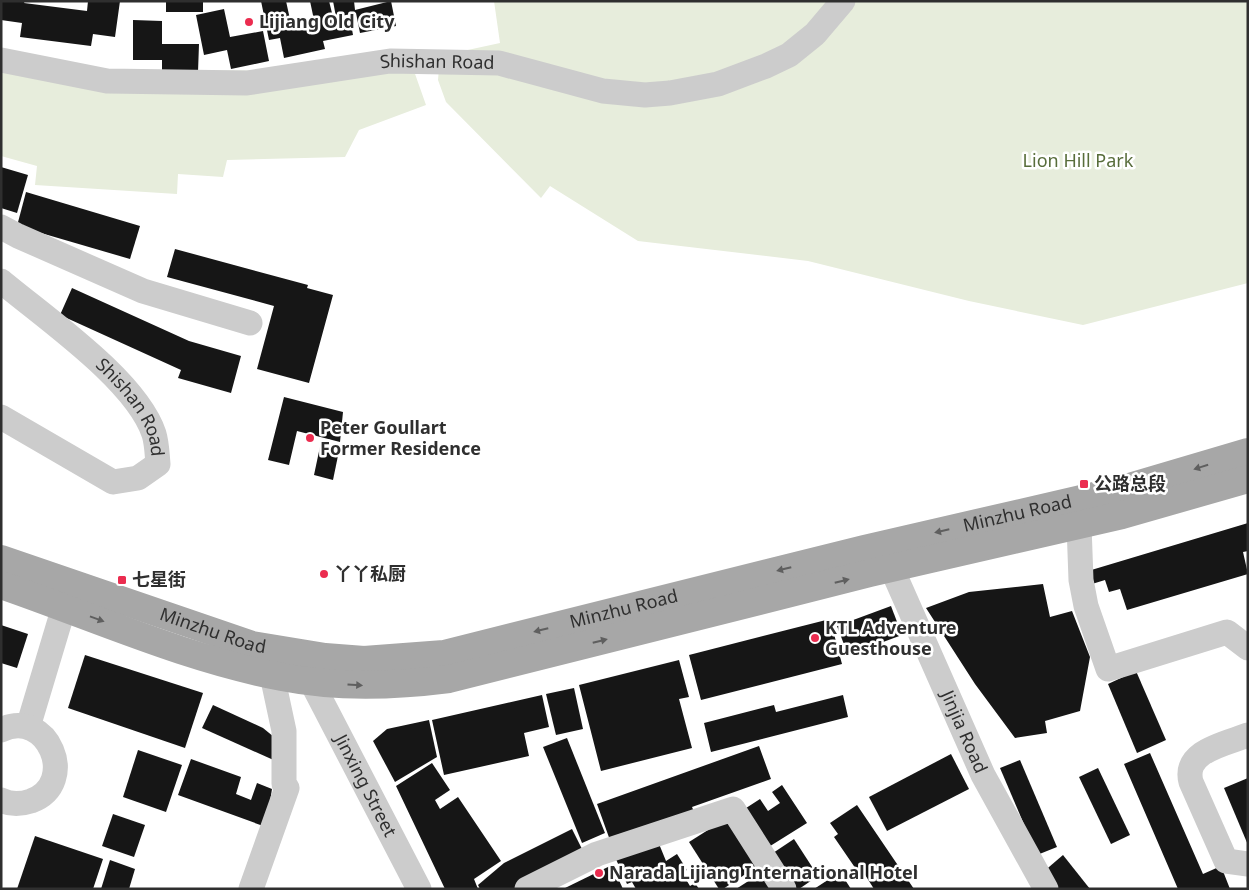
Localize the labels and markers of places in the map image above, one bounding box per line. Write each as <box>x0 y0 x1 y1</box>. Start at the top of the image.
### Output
place label: Lijiang Old City <box>259 9 395 33</box>
marker: Lijiang Old City <box>243 16 255 28</box>
place label: Peter Goullart Former Residence <box>320 415 481 460</box>
marker: Peter Goullart Former Residence <box>304 432 316 444</box>
place label: 公路总段 <box>1094 471 1166 495</box>
marker: 公路总段 <box>1078 478 1090 490</box>
place label: 丫丫私厨 <box>334 561 406 585</box>
place label: 七星街 <box>132 567 186 591</box>
marker: 丫丫私厨 <box>318 568 330 580</box>
marker: 七星街 <box>116 574 128 586</box>
place label: KTL Adventure Guesthouse <box>825 615 957 660</box>
marker: KTL Adventure Guesthouse <box>809 632 821 644</box>
place label: Narada Lijiang International Hotel <box>609 860 918 884</box>
marker: Narada Lijiang International Hotel <box>593 867 605 879</box>

